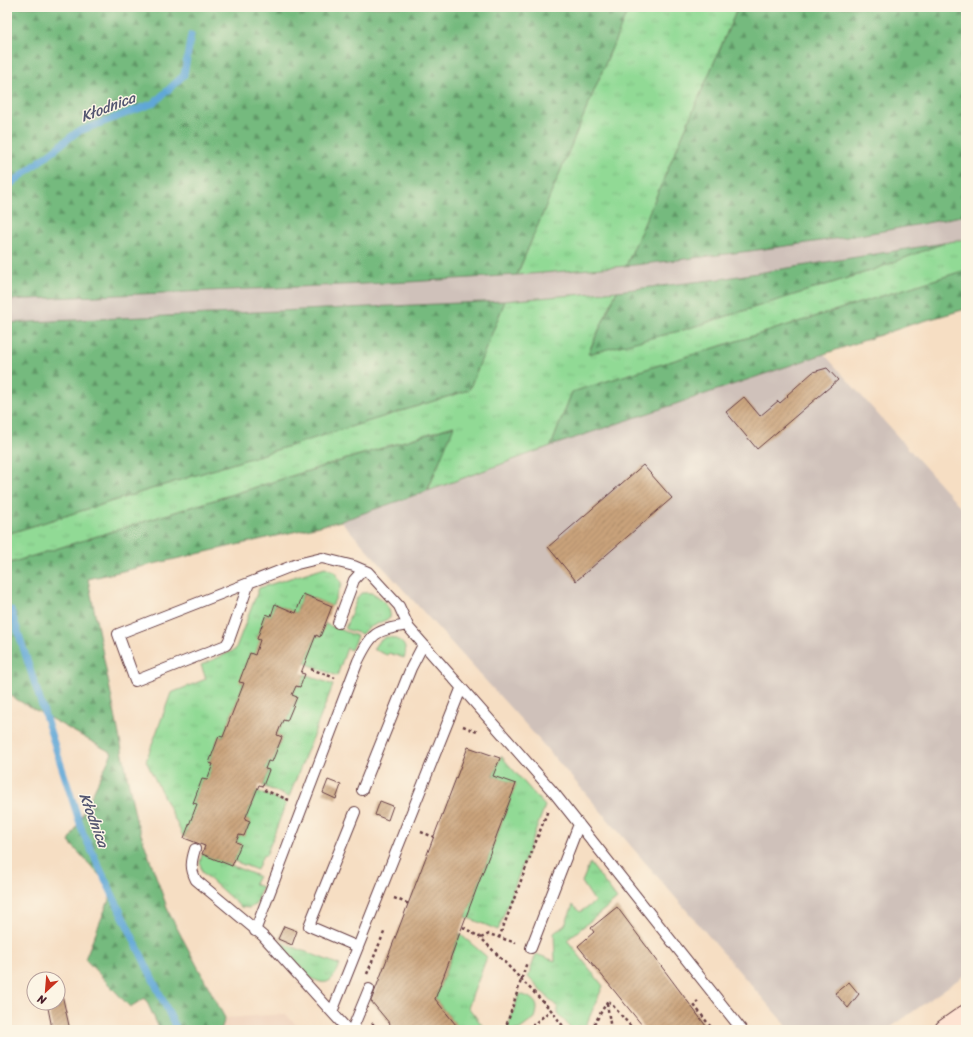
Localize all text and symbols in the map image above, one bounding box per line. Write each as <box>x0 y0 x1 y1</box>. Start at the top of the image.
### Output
water label: Kłodnica <box>77 84 141 129</box>
water label: Kłodnica <box>72 789 117 853</box>
north arrow <box>26 971 66 1011</box>
text: N <box>34 989 50 1010</box>

